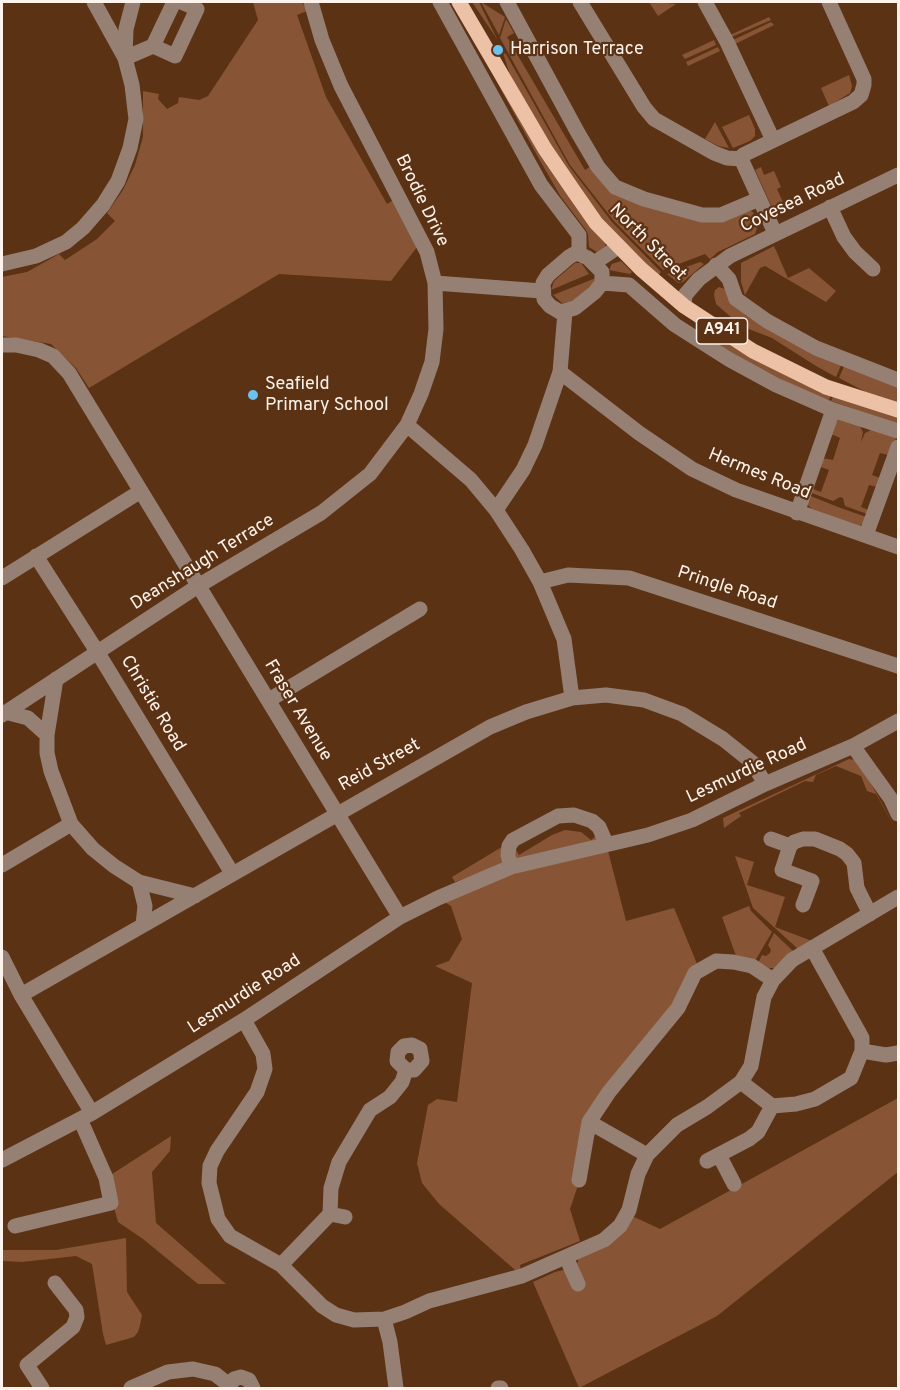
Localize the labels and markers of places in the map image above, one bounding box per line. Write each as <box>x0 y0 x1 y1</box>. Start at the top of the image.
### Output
place label: Harrison Terrace <box>510 39 644 61</box>
marker: Harrison Terrace <box>491 43 505 57</box>
place label: Seafield Primary School <box>265 374 389 416</box>
marker: Seafield Primary School <box>246 388 260 402</box>

